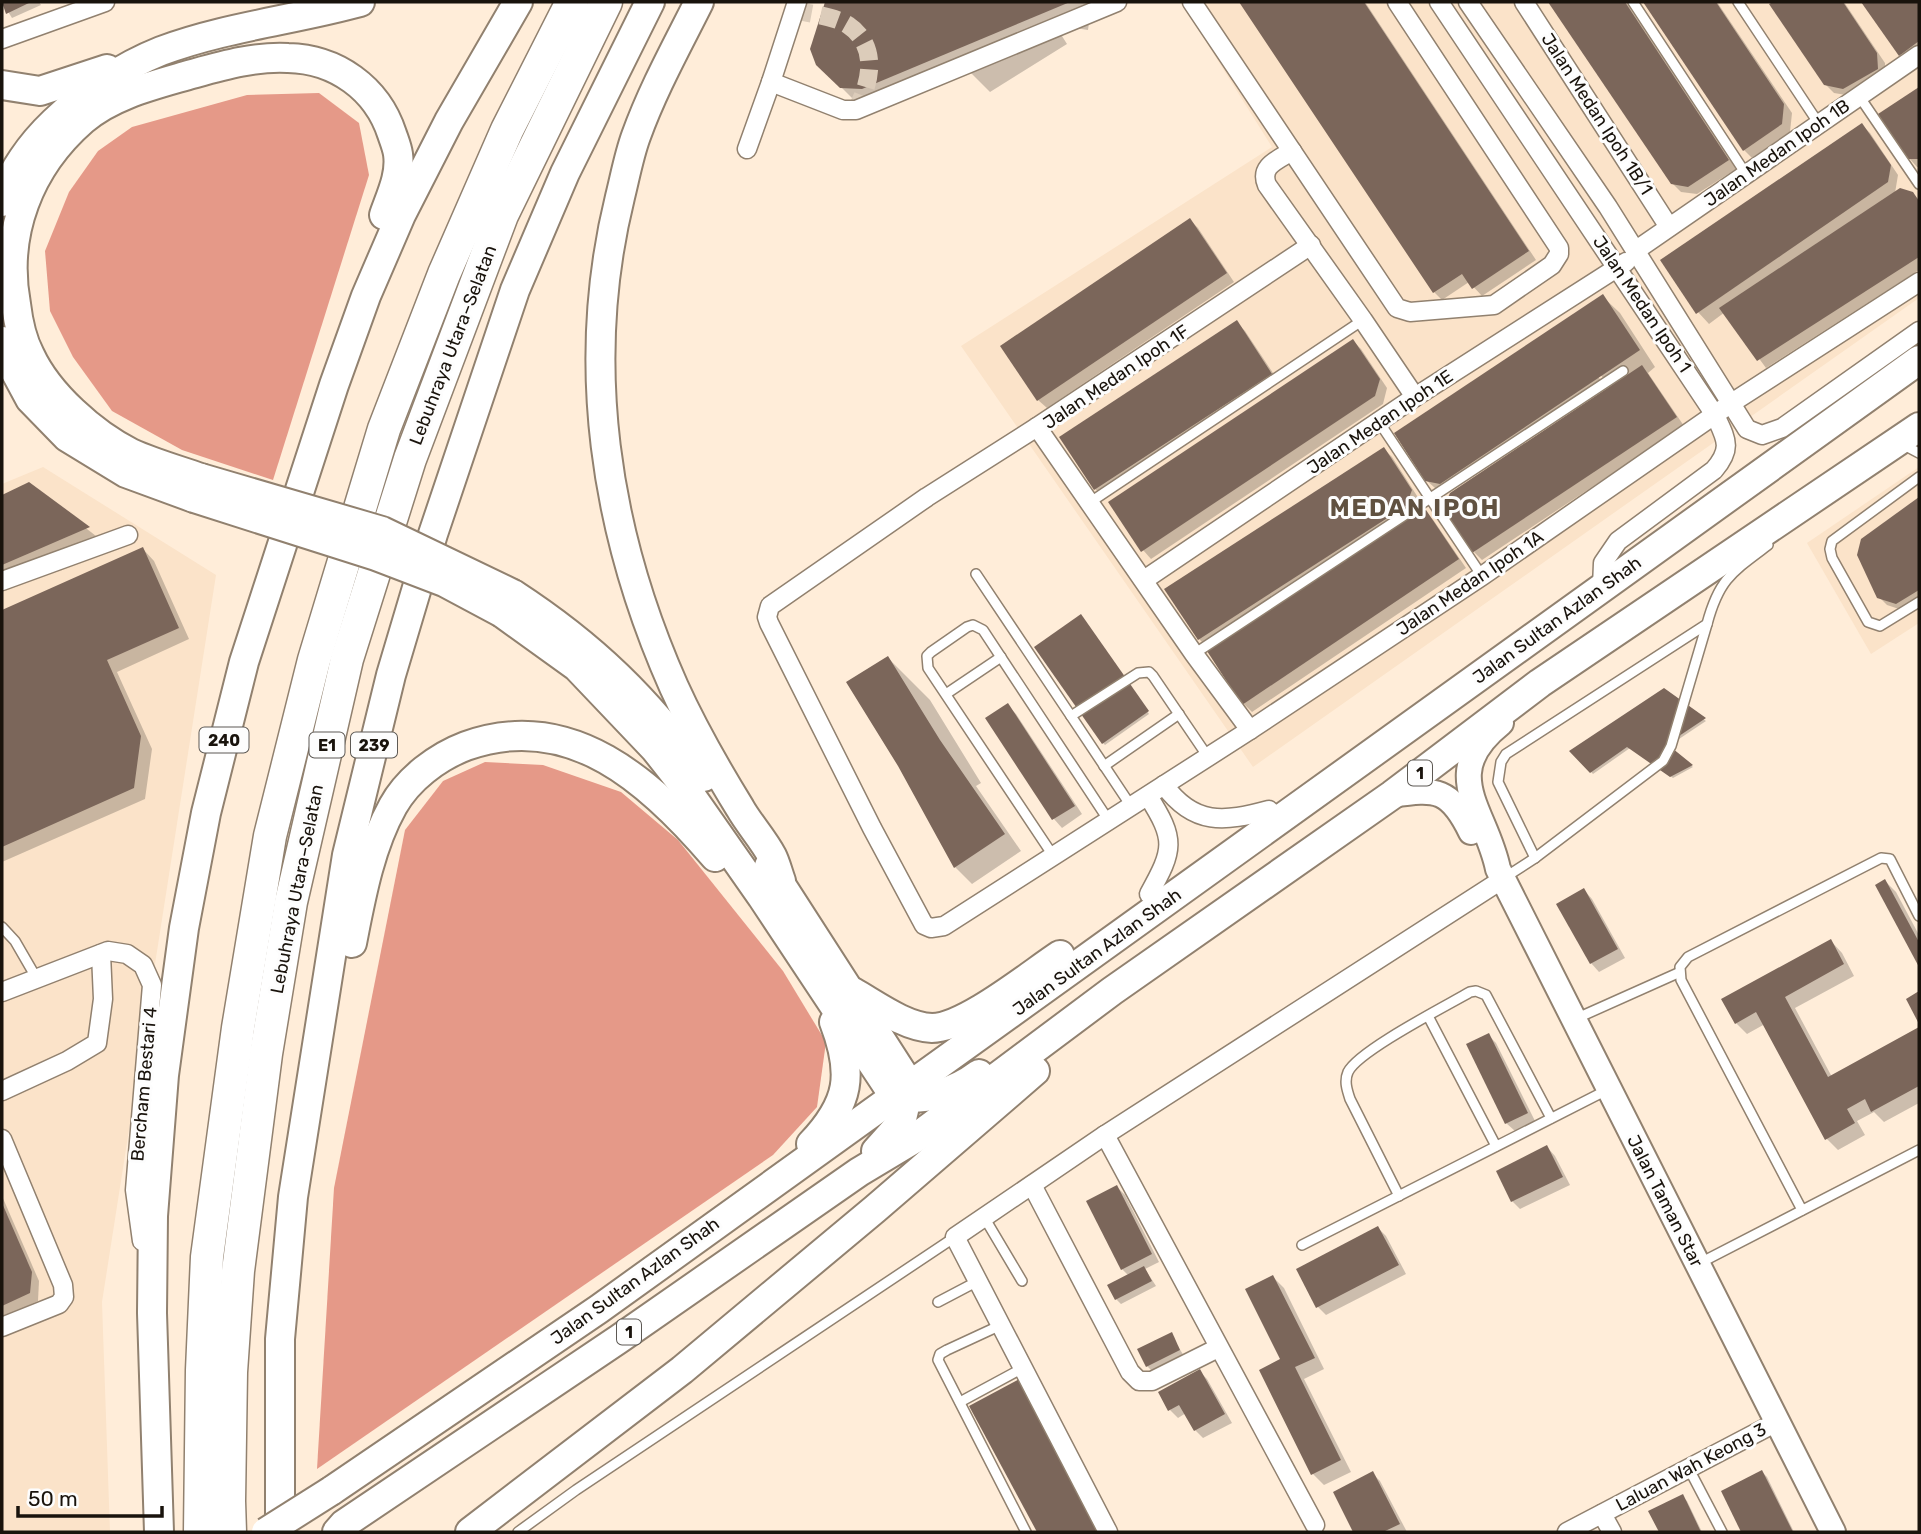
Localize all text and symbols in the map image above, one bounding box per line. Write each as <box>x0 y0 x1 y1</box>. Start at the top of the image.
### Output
street label: Jalan Medan Ipoh 1B/1 <box>1536 29 1658 199</box>
street label: Jalan Medan Ipoh 1B <box>1700 95 1854 211</box>
street label: Jalan Medan Ipoh 1 <box>1588 231 1696 377</box>
street label: Lebuhraya Utara–Selatan <box>405 242 501 448</box>
street label: Jalan Medan Ipoh 1F <box>1039 320 1193 434</box>
street label: Jalan Medan Ipoh 1E <box>1303 365 1457 479</box>
district label: MEDAN IPOH <box>1330 494 1500 522</box>
street label: Jalan Medan Ipoh 1A <box>1392 526 1548 640</box>
street label: Jalan Sultan Azlan Shah <box>1468 551 1646 689</box>
road number: 240 <box>200 727 248 752</box>
road number: E1 <box>310 732 344 758</box>
road number: 239 <box>351 732 397 758</box>
road number: 1 <box>1408 760 1432 786</box>
street label: Lebuhraya Utara–Selatan <box>266 783 328 995</box>
street label: Jalan Sultan Azlan Shah <box>1008 883 1186 1021</box>
street label: Bercham Bestari 4 <box>126 1006 162 1162</box>
street label: Jalan Taman Star <box>1622 1131 1708 1271</box>
street label: Jalan Sultan Azlan Shah <box>546 1212 724 1350</box>
road number: 1 <box>617 1320 641 1344</box>
street label: Laluan Wah Keong 3 <box>1612 1418 1770 1516</box>
scale bar <box>18 1474 161 1518</box>
text: 50 m <box>28 1486 78 1511</box>

